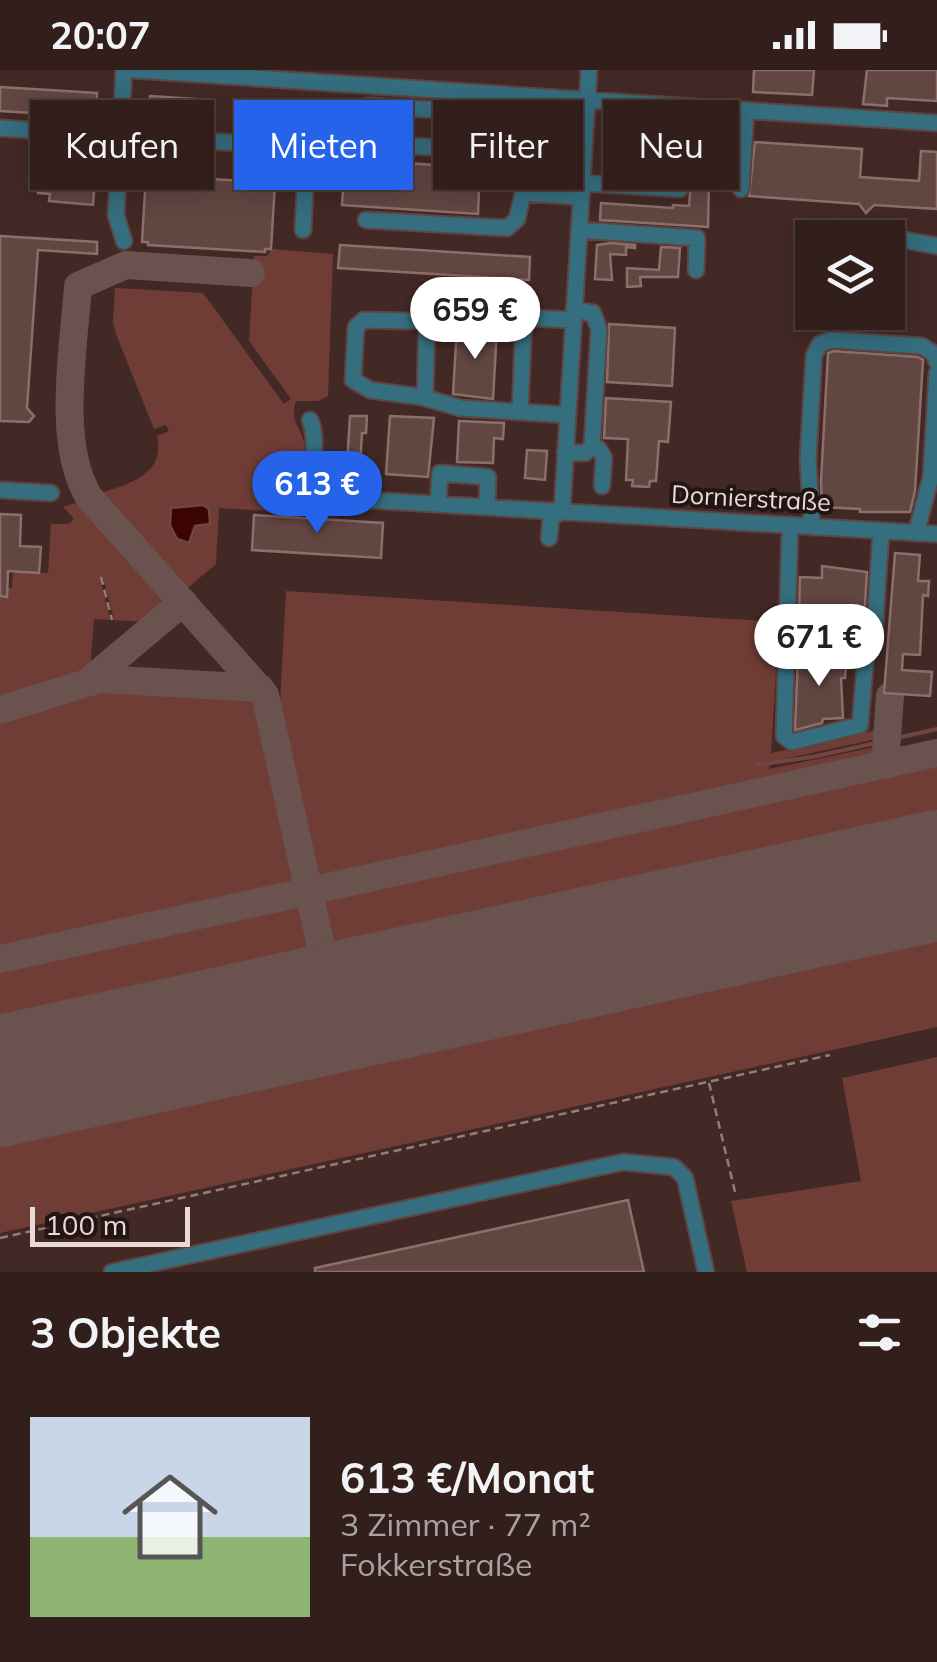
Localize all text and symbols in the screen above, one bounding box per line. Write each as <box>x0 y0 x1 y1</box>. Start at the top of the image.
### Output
text: 20:07 <box>50 11 151 59</box>
chip: Kaufen <box>30 100 214 190</box>
chip: Mieten <box>234 100 413 190</box>
chip: Filter <box>433 100 583 190</box>
chip: Neu <box>603 100 739 190</box>
map controls <box>795 220 905 330</box>
button: layers <box>795 220 905 330</box>
pin: 659 € <box>405 277 545 362</box>
text: 659 € <box>432 289 518 329</box>
pin: 613 € <box>247 451 387 536</box>
text: 613 € <box>274 463 360 503</box>
street label: Dornierstraße <box>671 478 832 517</box>
pin: 671 € <box>749 604 889 689</box>
text: 671 € <box>776 616 862 656</box>
scale bar <box>30 1202 190 1246</box>
text: 100 m <box>45 1207 127 1242</box>
icon: filters <box>852 1305 907 1360</box>
text: 3 Objekte <box>30 1306 221 1359</box>
text: 613 €/Monat <box>340 1451 594 1504</box>
icon: home <box>110 1457 230 1577</box>
text: 3 Zimmer · 77 m² <box>340 1504 591 1544</box>
text: Fokkerstraße <box>340 1544 532 1584</box>

